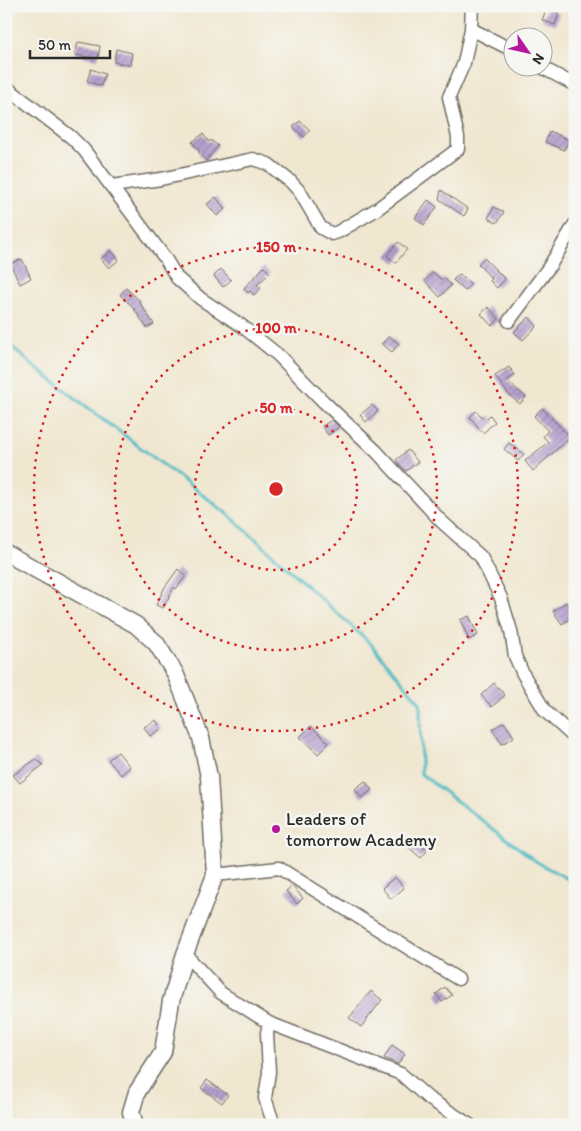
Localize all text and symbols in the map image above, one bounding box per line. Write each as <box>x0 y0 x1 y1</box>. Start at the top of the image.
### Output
scale bar <box>30 28 110 60</box>
north arrow <box>504 28 554 78</box>
text: 50 m <box>38 36 71 54</box>
text: N <box>529 50 548 68</box>
text: 150 m <box>256 238 296 256</box>
text: 100 m <box>255 319 297 337</box>
text: 50 m <box>259 399 293 417</box>
centre of rings <box>267 480 285 498</box>
place label: Leaders of tomorrow Academy <box>286 808 437 851</box>
marker: Leaders of tomorrow Academy <box>270 823 282 835</box>

